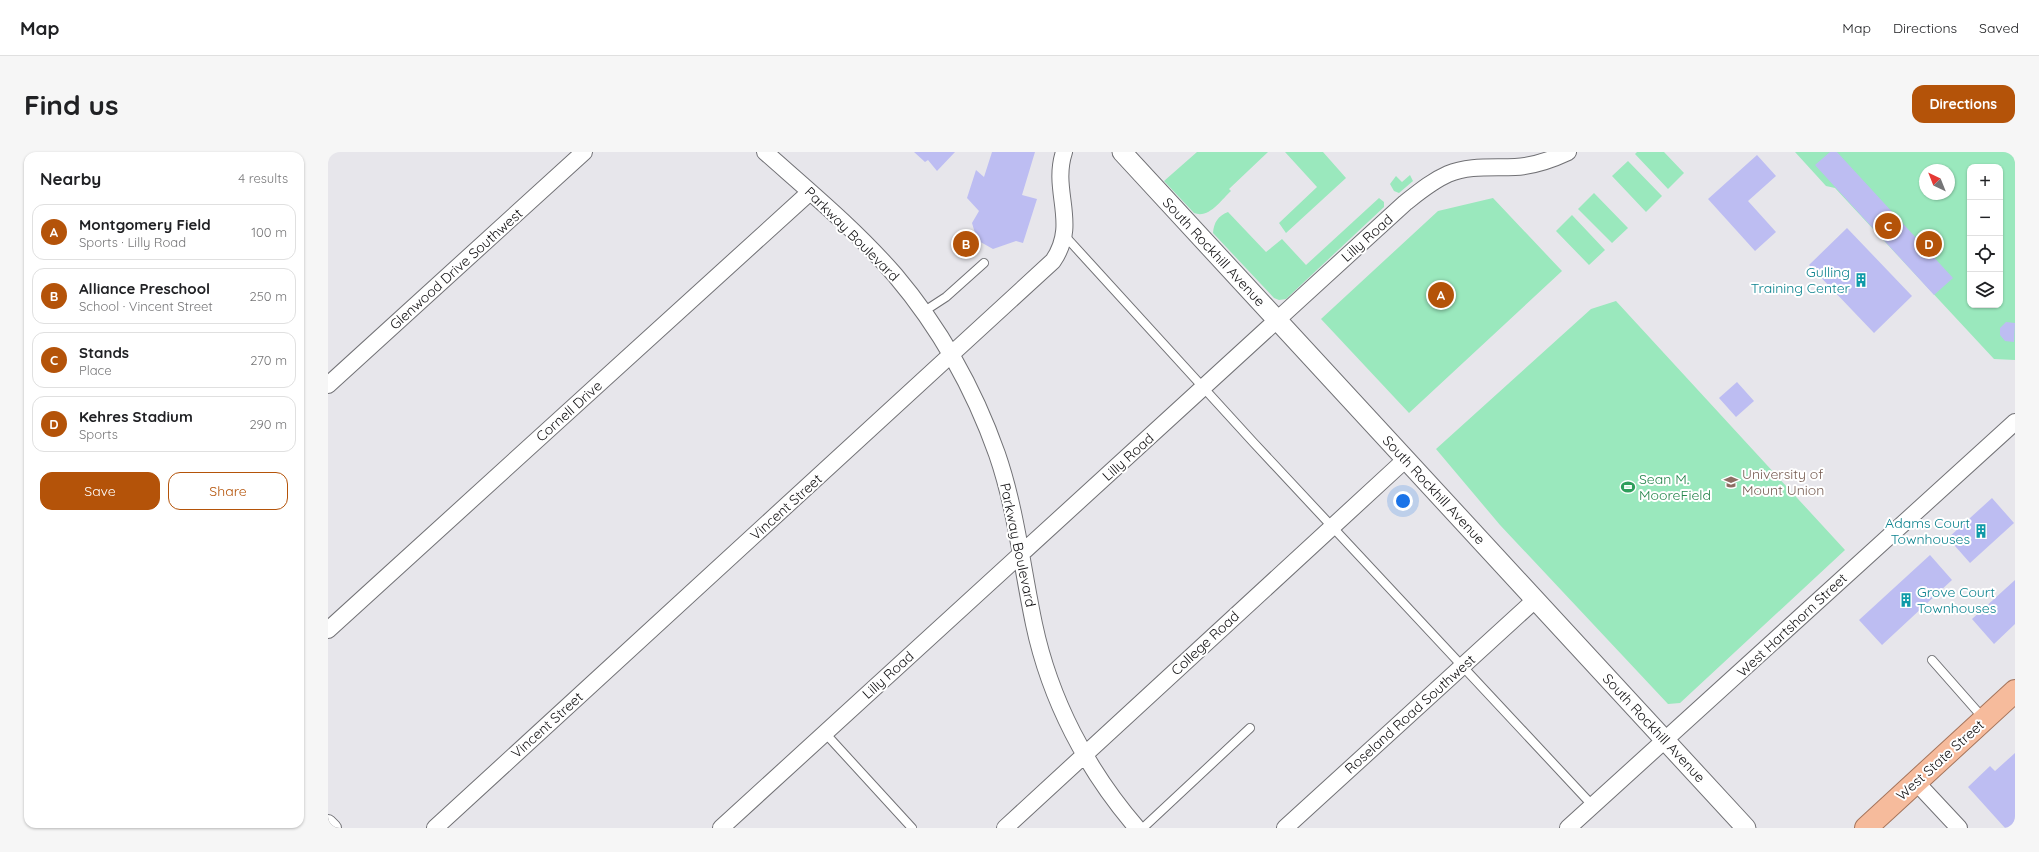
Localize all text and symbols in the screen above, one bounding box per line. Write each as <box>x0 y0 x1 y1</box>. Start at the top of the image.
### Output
text: Map <box>20 16 59 40</box>
text: Map <box>1842 19 1871 37</box>
text: Directions <box>1893 19 1957 37</box>
text: Saved <box>1979 19 2019 37</box>
button: Directions <box>1912 85 2015 123</box>
text: Find us <box>24 87 118 122</box>
north arrow <box>1919 164 1955 200</box>
map controls <box>1967 164 2003 308</box>
button: + <box>1967 164 2003 200</box>
text: Nearby <box>40 168 101 189</box>
text: 4 results <box>238 170 288 186</box>
street label: Parkway Boulevard <box>801 183 903 285</box>
street label: South Rockhill Avenue <box>1159 194 1269 310</box>
button: − <box>1967 200 2003 236</box>
street label: Glenwood Drive Southwest <box>386 204 526 334</box>
street label: Lilly Road <box>1337 210 1397 266</box>
pin: C <box>1875 211 1901 241</box>
text: Montgomery Field <box>79 215 211 234</box>
text: A <box>50 224 58 240</box>
text: 100 m <box>251 224 287 240</box>
pin: B <box>953 229 979 259</box>
pin: D <box>1916 229 1942 259</box>
text: Sports · Lilly Road <box>79 234 186 250</box>
button: locate <box>1967 236 2003 272</box>
place label: Gulling Training Center <box>1751 263 1851 297</box>
building icon: Gulling Training Center <box>1853 272 1869 288</box>
button: layers <box>1967 272 2003 308</box>
text: Alliance Preschool <box>79 279 210 298</box>
pin: A <box>1428 280 1454 310</box>
text: B <box>50 288 58 304</box>
text: 250 m <box>250 288 287 304</box>
text: School · Vincent Street <box>79 298 213 314</box>
text: Stands <box>79 343 129 362</box>
text: C <box>50 352 58 368</box>
text: 270 m <box>250 352 287 368</box>
text: Place <box>79 362 112 378</box>
street label: Cornell Drive <box>532 377 606 445</box>
text: Kehres Stadium <box>79 407 193 426</box>
text: D <box>49 416 59 432</box>
text: 290 m <box>249 416 287 432</box>
text: Sports <box>79 426 118 442</box>
street label: Lilly Road <box>1098 429 1158 485</box>
street label: South Rockhill Avenue <box>1379 432 1489 548</box>
place label: University of Mount Union <box>1742 465 1824 499</box>
street label: Vincent Street <box>746 470 826 544</box>
place label: Sean M. MooreField <box>1639 470 1711 504</box>
button: Save <box>40 472 160 510</box>
button: Share <box>168 472 288 510</box>
school or university icon: University of Mount Union <box>1723 474 1739 490</box>
sports icon: Sean M. MooreField <box>1620 479 1636 495</box>
street label: Parkway Boulevard <box>996 481 1040 609</box>
your location <box>1393 491 1413 511</box>
place label: Adams Court Townhouses <box>1885 514 1970 548</box>
building icon: Adams Court Townhouses <box>1973 523 1989 539</box>
street label: West Hartshorn Street <box>1733 569 1851 681</box>
place label: Grove Court Townhouses <box>1917 583 1996 617</box>
building icon: Grove Court Townhouses <box>1898 592 1914 608</box>
street label: College Road <box>1167 607 1243 679</box>
street label: Lilly Road <box>858 647 918 703</box>
street label: Roseland Road Southwest <box>1341 650 1479 777</box>
street label: South Rockhill Avenue <box>1599 670 1709 786</box>
street label: Vincent Street <box>507 688 587 762</box>
street label: West State Street <box>1892 716 1988 804</box>

